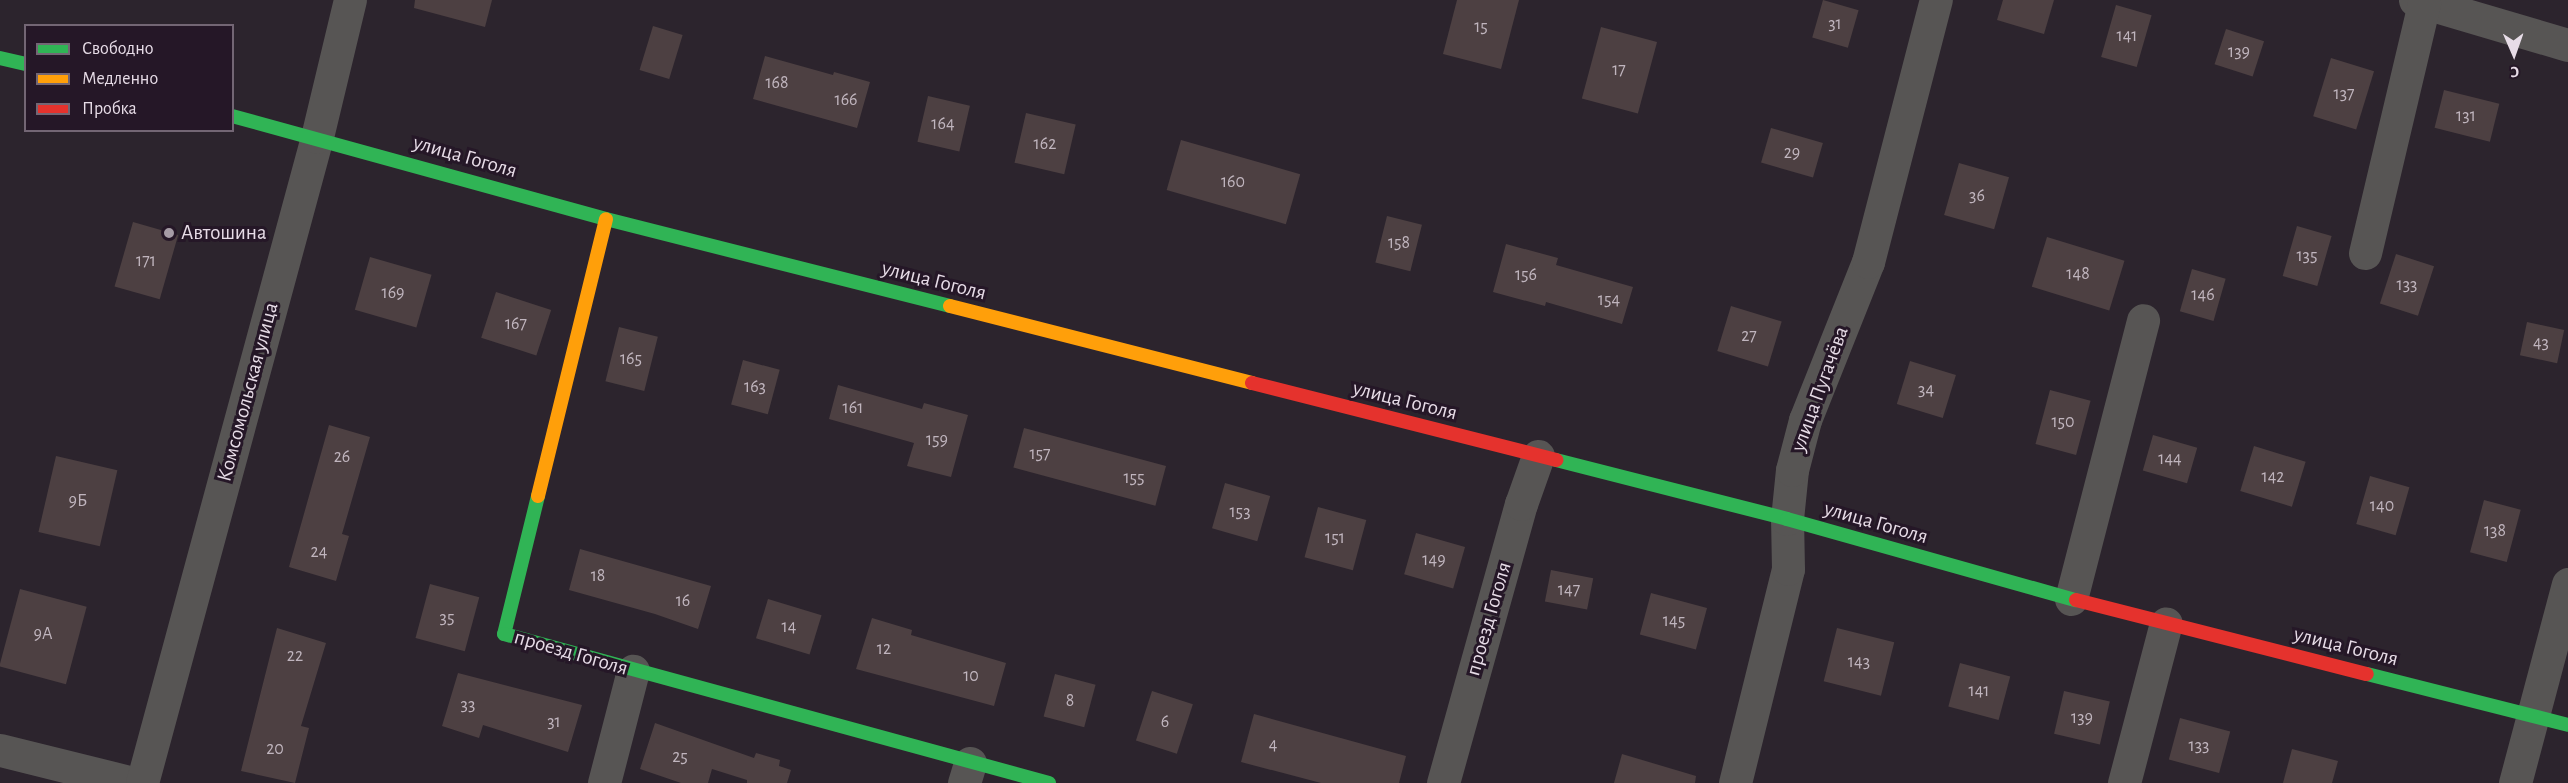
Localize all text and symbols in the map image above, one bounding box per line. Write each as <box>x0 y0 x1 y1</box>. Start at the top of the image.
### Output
house number: 31 <box>1828 13 1842 35</box>
house number: 15 <box>1474 16 1488 38</box>
legend <box>24 24 234 132</box>
north arrow <box>2484 24 2544 84</box>
house number: 141 <box>2116 25 2138 47</box>
text: Свободно <box>82 40 154 58</box>
house number: 139 <box>2228 41 2250 63</box>
house number: 17 <box>1612 59 1626 81</box>
text: С <box>2510 64 2519 80</box>
text: Медленно <box>82 70 158 88</box>
house number: 168 <box>765 72 789 94</box>
house number: 137 <box>2333 83 2355 105</box>
house number: 166 <box>834 89 858 111</box>
text: Пробка <box>82 100 137 118</box>
house number: 131 <box>2456 105 2476 127</box>
house number: 164 <box>931 113 955 135</box>
street label: улица Гоголя <box>410 130 520 184</box>
house number: 162 <box>1034 133 1056 155</box>
house number: 29 <box>1784 142 1800 164</box>
house number: 160 <box>1221 171 1245 193</box>
house number: 36 <box>1969 185 1985 207</box>
place label: Автошина <box>181 220 267 246</box>
marker: Автошина <box>162 226 176 240</box>
house number: 158 <box>1388 232 1410 254</box>
house number: 135 <box>2296 245 2318 267</box>
house number: 171 <box>136 250 156 272</box>
street label: улица Гоголя <box>879 256 989 306</box>
house number: 148 <box>2066 263 2090 285</box>
house number: 156 <box>1515 264 1537 286</box>
house number: 133 <box>2396 274 2418 296</box>
house number: 169 <box>381 282 405 304</box>
house number: 146 <box>2191 284 2215 306</box>
house number: 154 <box>1598 289 1620 311</box>
street label: Комсомольская улица <box>212 300 284 484</box>
house number: 167 <box>505 313 527 335</box>
street label: улица Пугачёва <box>1786 323 1854 455</box>
house number: 27 <box>1741 325 1757 347</box>
house number: 43 <box>2533 332 2549 354</box>
house number: 165 <box>620 348 642 370</box>
house number: 163 <box>744 376 766 398</box>
street label: улица Гоголя <box>1350 376 1460 426</box>
house number: 34 <box>1918 379 1934 401</box>
house number: 161 <box>843 397 863 419</box>
house number: 150 <box>2051 411 2075 433</box>
house number: 159 <box>926 429 948 451</box>
house number: 157 <box>1029 443 1051 465</box>
house number: 26 <box>334 446 350 468</box>
house number: 144 <box>2158 448 2182 470</box>
house number: 142 <box>2261 466 2285 488</box>
house number: 155 <box>1123 467 1145 489</box>
house number: 9Б <box>69 490 87 512</box>
house number: 140 <box>2370 495 2394 517</box>
street label: улица Гоголя <box>1821 496 1931 550</box>
house number: 153 <box>1229 501 1251 523</box>
house number: 138 <box>2484 520 2506 542</box>
house number: 151 <box>1325 527 1345 549</box>
house number: 24 <box>311 541 327 563</box>
house number: 149 <box>1422 549 1446 571</box>
street label: проезд Гоголя <box>1461 559 1517 679</box>
house number: 18 <box>591 565 605 587</box>
house number: 147 <box>1558 579 1580 601</box>
house number: 16 <box>676 590 690 612</box>
house number: 35 <box>440 607 454 629</box>
house number: 145 <box>1663 610 1685 632</box>
house number: 14 <box>782 616 796 638</box>
street label: улица Гоголя <box>2291 622 2401 672</box>
house number: 9А <box>33 623 53 645</box>
street label: проезд Гоголя <box>511 625 631 681</box>
house number: 12 <box>877 638 891 660</box>
house number: 22 <box>287 645 303 667</box>
house number: 143 <box>1848 651 1870 673</box>
house number: 10 <box>963 665 979 687</box>
house number: 141 <box>1968 680 1990 702</box>
house number: 8 <box>1066 690 1074 712</box>
house number: 33 <box>461 694 475 716</box>
house number: 139 <box>2071 707 2093 729</box>
house number: 31 <box>547 711 561 733</box>
house number: 6 <box>1161 711 1169 733</box>
house number: 4 <box>1269 734 1277 756</box>
house number: 133 <box>2188 735 2210 757</box>
house number: 20 <box>266 738 284 760</box>
house number: 25 <box>672 746 688 768</box>

